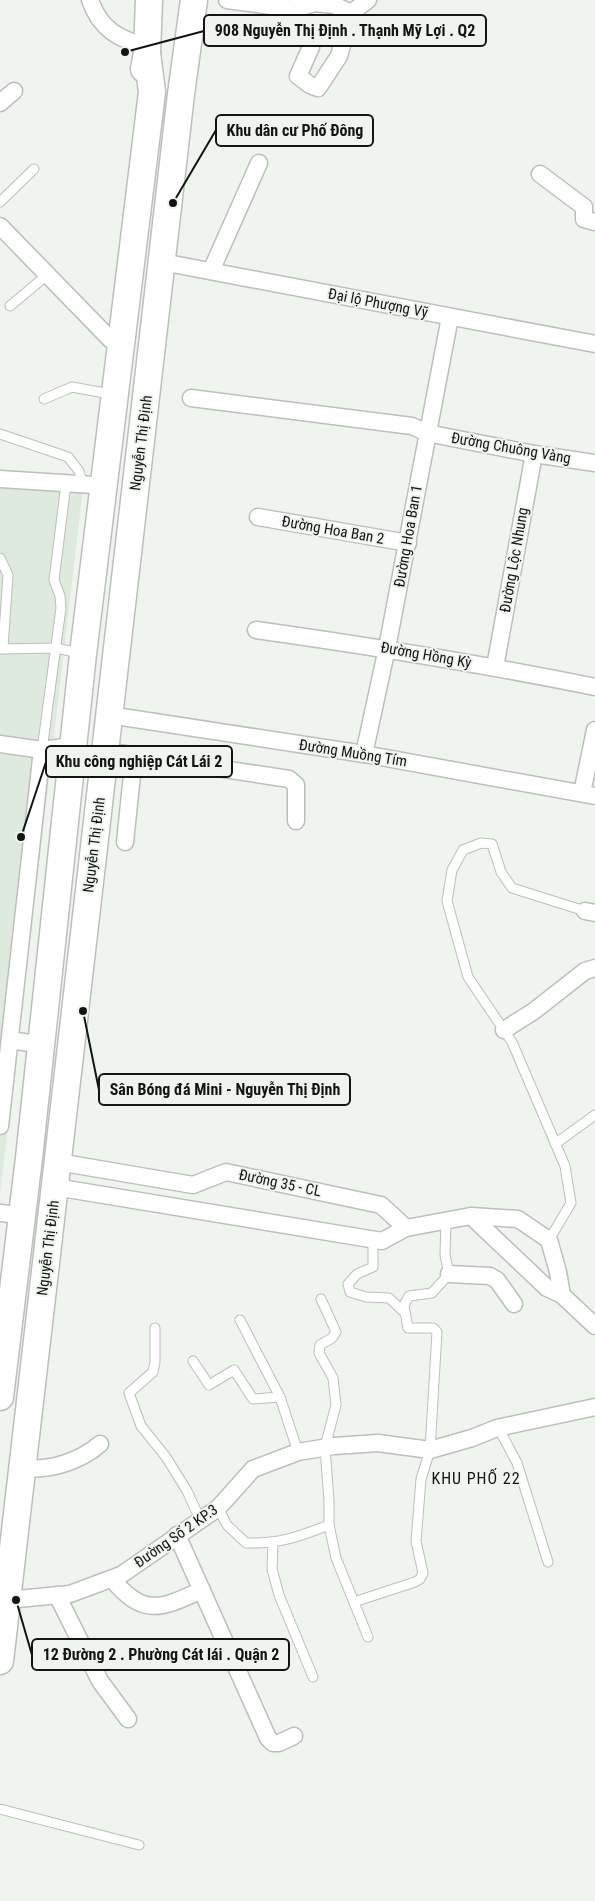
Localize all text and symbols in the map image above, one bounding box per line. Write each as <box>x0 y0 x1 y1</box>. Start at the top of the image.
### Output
callout: 908 Nguyễn Thị Định . Thạnh Mỹ Lợi . Q2 <box>204 15 486 46</box>
text: 908 Nguyễn Thị Định . Thạnh Mỹ Lợi . Q2 <box>215 21 475 40</box>
callout: Khu dân cư Phố Đông <box>216 115 373 146</box>
text: Khu dân cư Phố Đông <box>227 121 363 140</box>
street label: Đại lộ Phượng Vỹ <box>327 284 429 322</box>
street label: Nguyễn Thị Định <box>126 394 156 492</box>
street label: Đường Chuông Vàng <box>450 429 572 467</box>
street label: Đường Hoa Ban 1 <box>390 483 426 589</box>
street label: Đường Lộc Nhung <box>496 506 532 614</box>
street label: Đường Hoa Ban 2 <box>280 512 386 548</box>
street label: Đường Hồng Kỳ <box>379 638 473 672</box>
street label: Đường Muồng Tím <box>298 736 408 770</box>
callout: Khu công nghiệp Cát Lái 2 <box>46 746 232 777</box>
text: Khu công nghiệp Cát Lái 2 <box>56 752 222 771</box>
street label: Nguyễn Thị Định <box>79 796 109 894</box>
callout: Sân Bóng đá Mini - Nguyễn Thị Định <box>99 1074 350 1105</box>
text: Sân Bóng đá Mini - Nguyễn Thị Định <box>110 1080 340 1099</box>
street label: Đường 35 - CL <box>237 1165 323 1201</box>
street label: Nguyễn Thị Định <box>33 1199 63 1297</box>
district label: KHU PHỐ 22 <box>431 1467 521 1488</box>
street label: Đường Số 2 KP.3 <box>131 1501 221 1571</box>
callout: 12 Đường 2 . Phường Cát lái . Quận 2 <box>32 1639 289 1670</box>
text: 12 Đường 2 . Phường Cát lái . Quận 2 <box>43 1645 279 1664</box>

